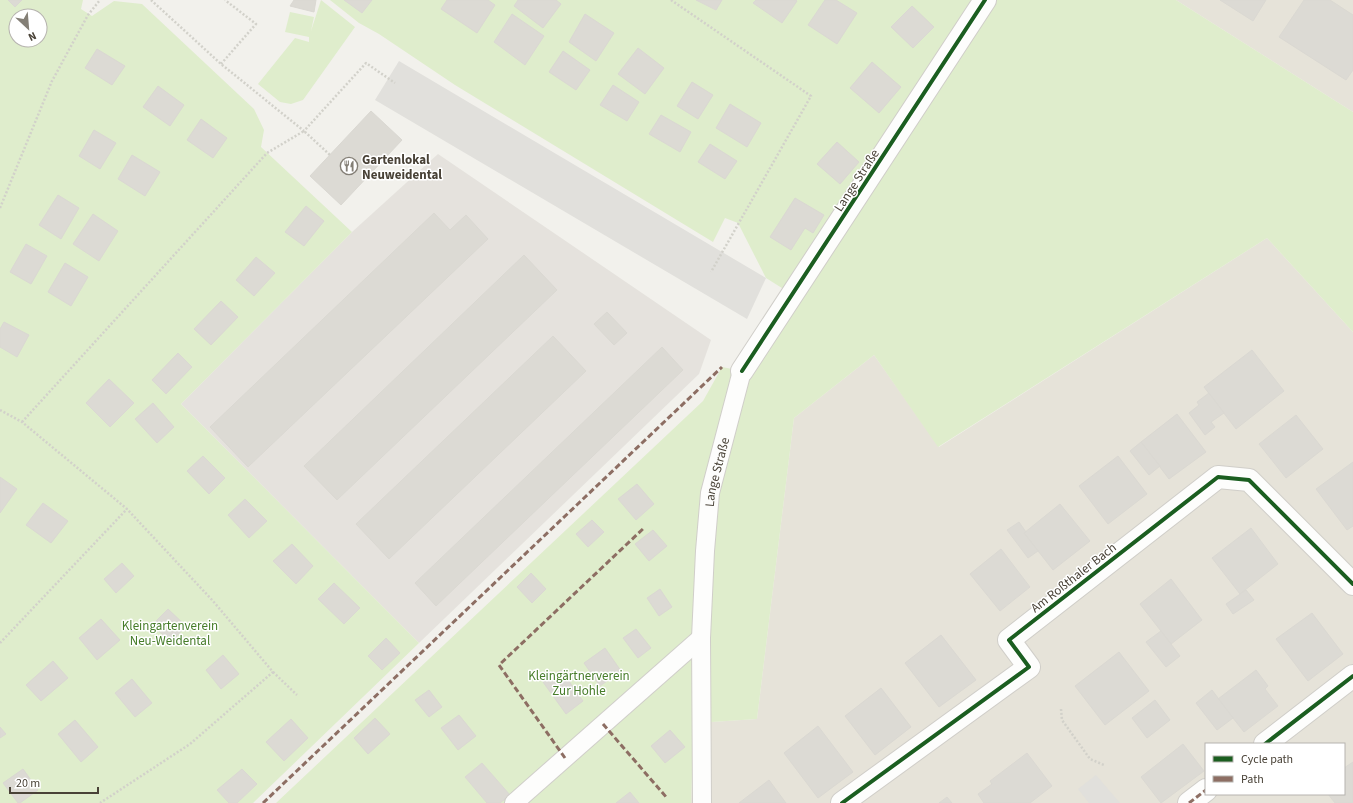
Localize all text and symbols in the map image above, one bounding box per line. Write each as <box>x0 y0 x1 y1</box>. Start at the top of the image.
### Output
north arrow <box>8 8 48 48</box>
text: N <box>26 28 39 45</box>
street label: Lange Straße <box>830 146 884 215</box>
place label: Gartenlokal Neuweidental <box>362 151 442 184</box>
restaurant icon: Gartenlokal Neuweidental <box>339 156 359 176</box>
street label: Lange Straße <box>701 436 734 508</box>
street label: Am Roßthaler Bach <box>1027 539 1120 617</box>
park label: Kleingartenverein Neu-Weidental <box>122 617 218 650</box>
park label: Kleingärtnerverein Zur Hohle <box>528 667 630 700</box>
legend <box>1205 743 1345 795</box>
text: Cycle path <box>1241 751 1293 768</box>
scale bar <box>10 769 98 795</box>
text: Path <box>1241 771 1264 788</box>
text: 20 m <box>16 775 40 792</box>

